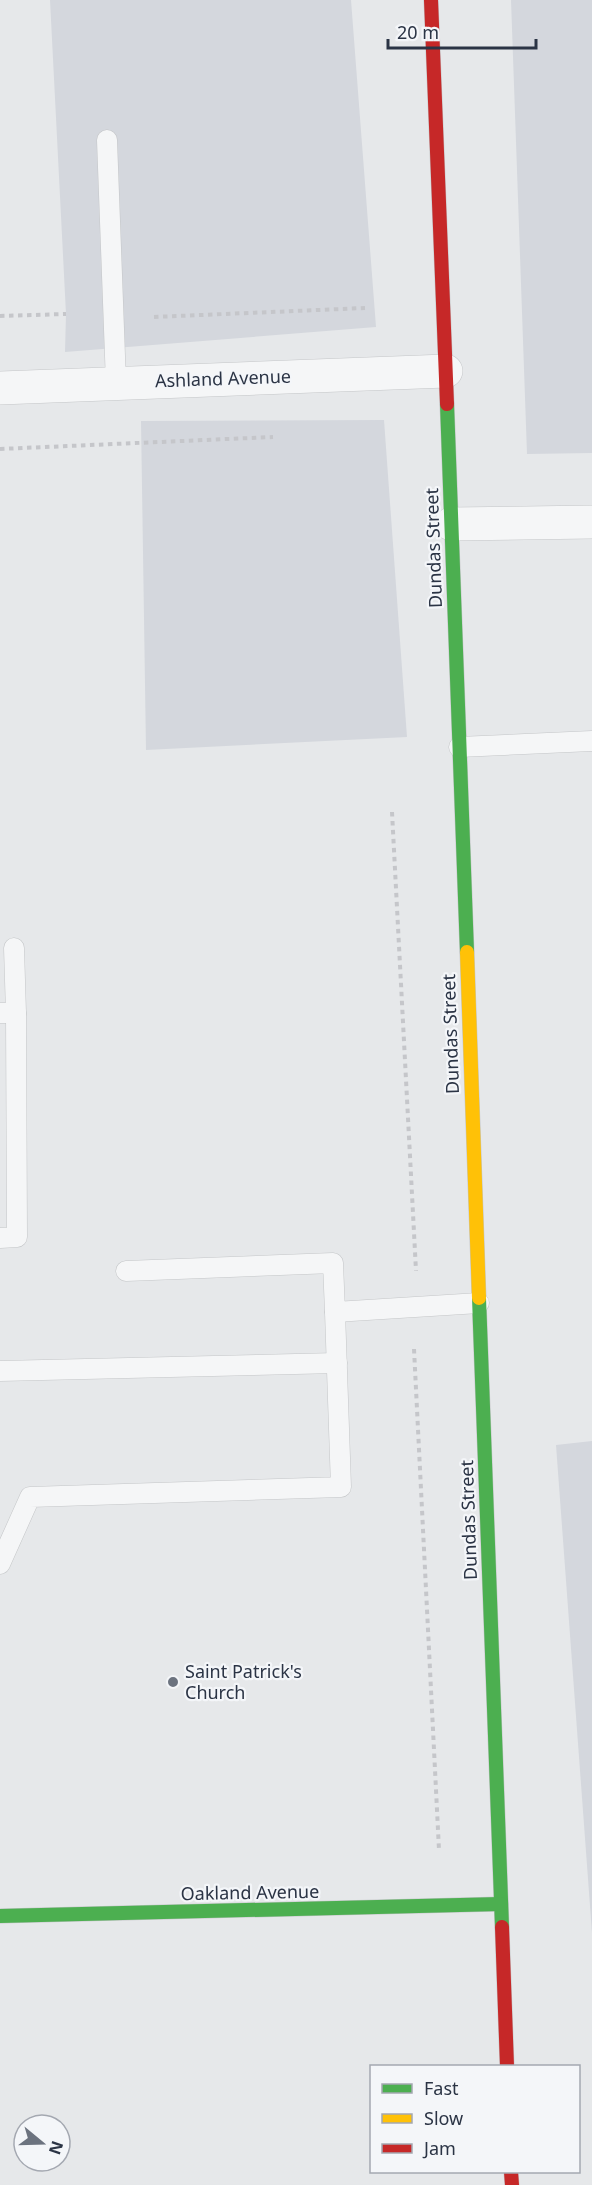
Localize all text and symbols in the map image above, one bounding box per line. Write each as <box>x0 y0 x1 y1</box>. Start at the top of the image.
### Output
scale bar <box>388 12 536 50</box>
text: 20 m <box>397 20 439 44</box>
street label: Ashland Avenue <box>155 364 291 392</box>
street label: Dundas Street <box>419 487 447 608</box>
street label: Dundas Street <box>436 973 464 1094</box>
street label: Dundas Street <box>454 1459 482 1580</box>
place label: Saint Patrick's Church <box>185 1659 302 1704</box>
marker: Saint Patrick's Church <box>166 1675 180 1689</box>
street label: Oakland Avenue <box>180 1879 319 1905</box>
legend <box>370 2065 580 2173</box>
text: Fast <box>424 2076 459 2100</box>
text: Slow <box>424 2106 463 2130</box>
north arrow <box>12 2113 72 2173</box>
text: Jam <box>422 2136 456 2160</box>
text: N <box>44 2138 69 2158</box>

